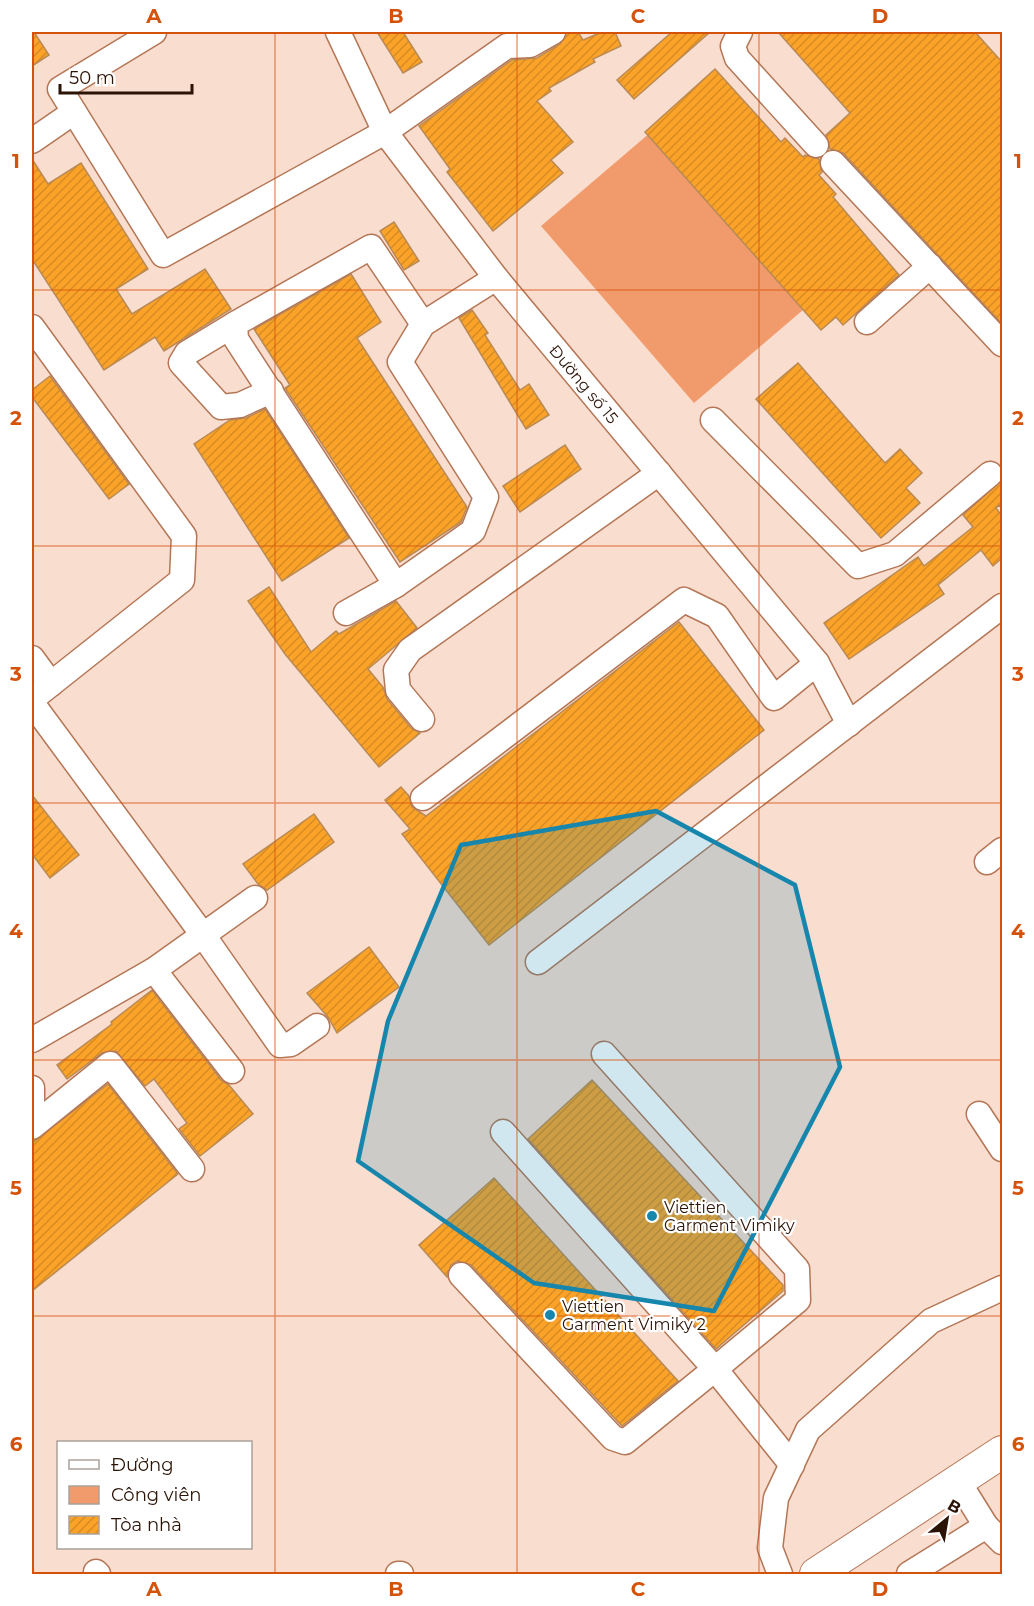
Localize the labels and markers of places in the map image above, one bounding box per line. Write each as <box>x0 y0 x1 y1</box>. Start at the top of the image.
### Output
place label: Viettien Garment Vimiky <box>664 1198 795 1235</box>
marker: Viettien Garment Vimiky <box>645 1209 659 1223</box>
place label: Viettien Garment Vimiky 2 <box>562 1297 706 1334</box>
marker: Viettien Garment Vimiky 2 <box>543 1308 557 1322</box>

